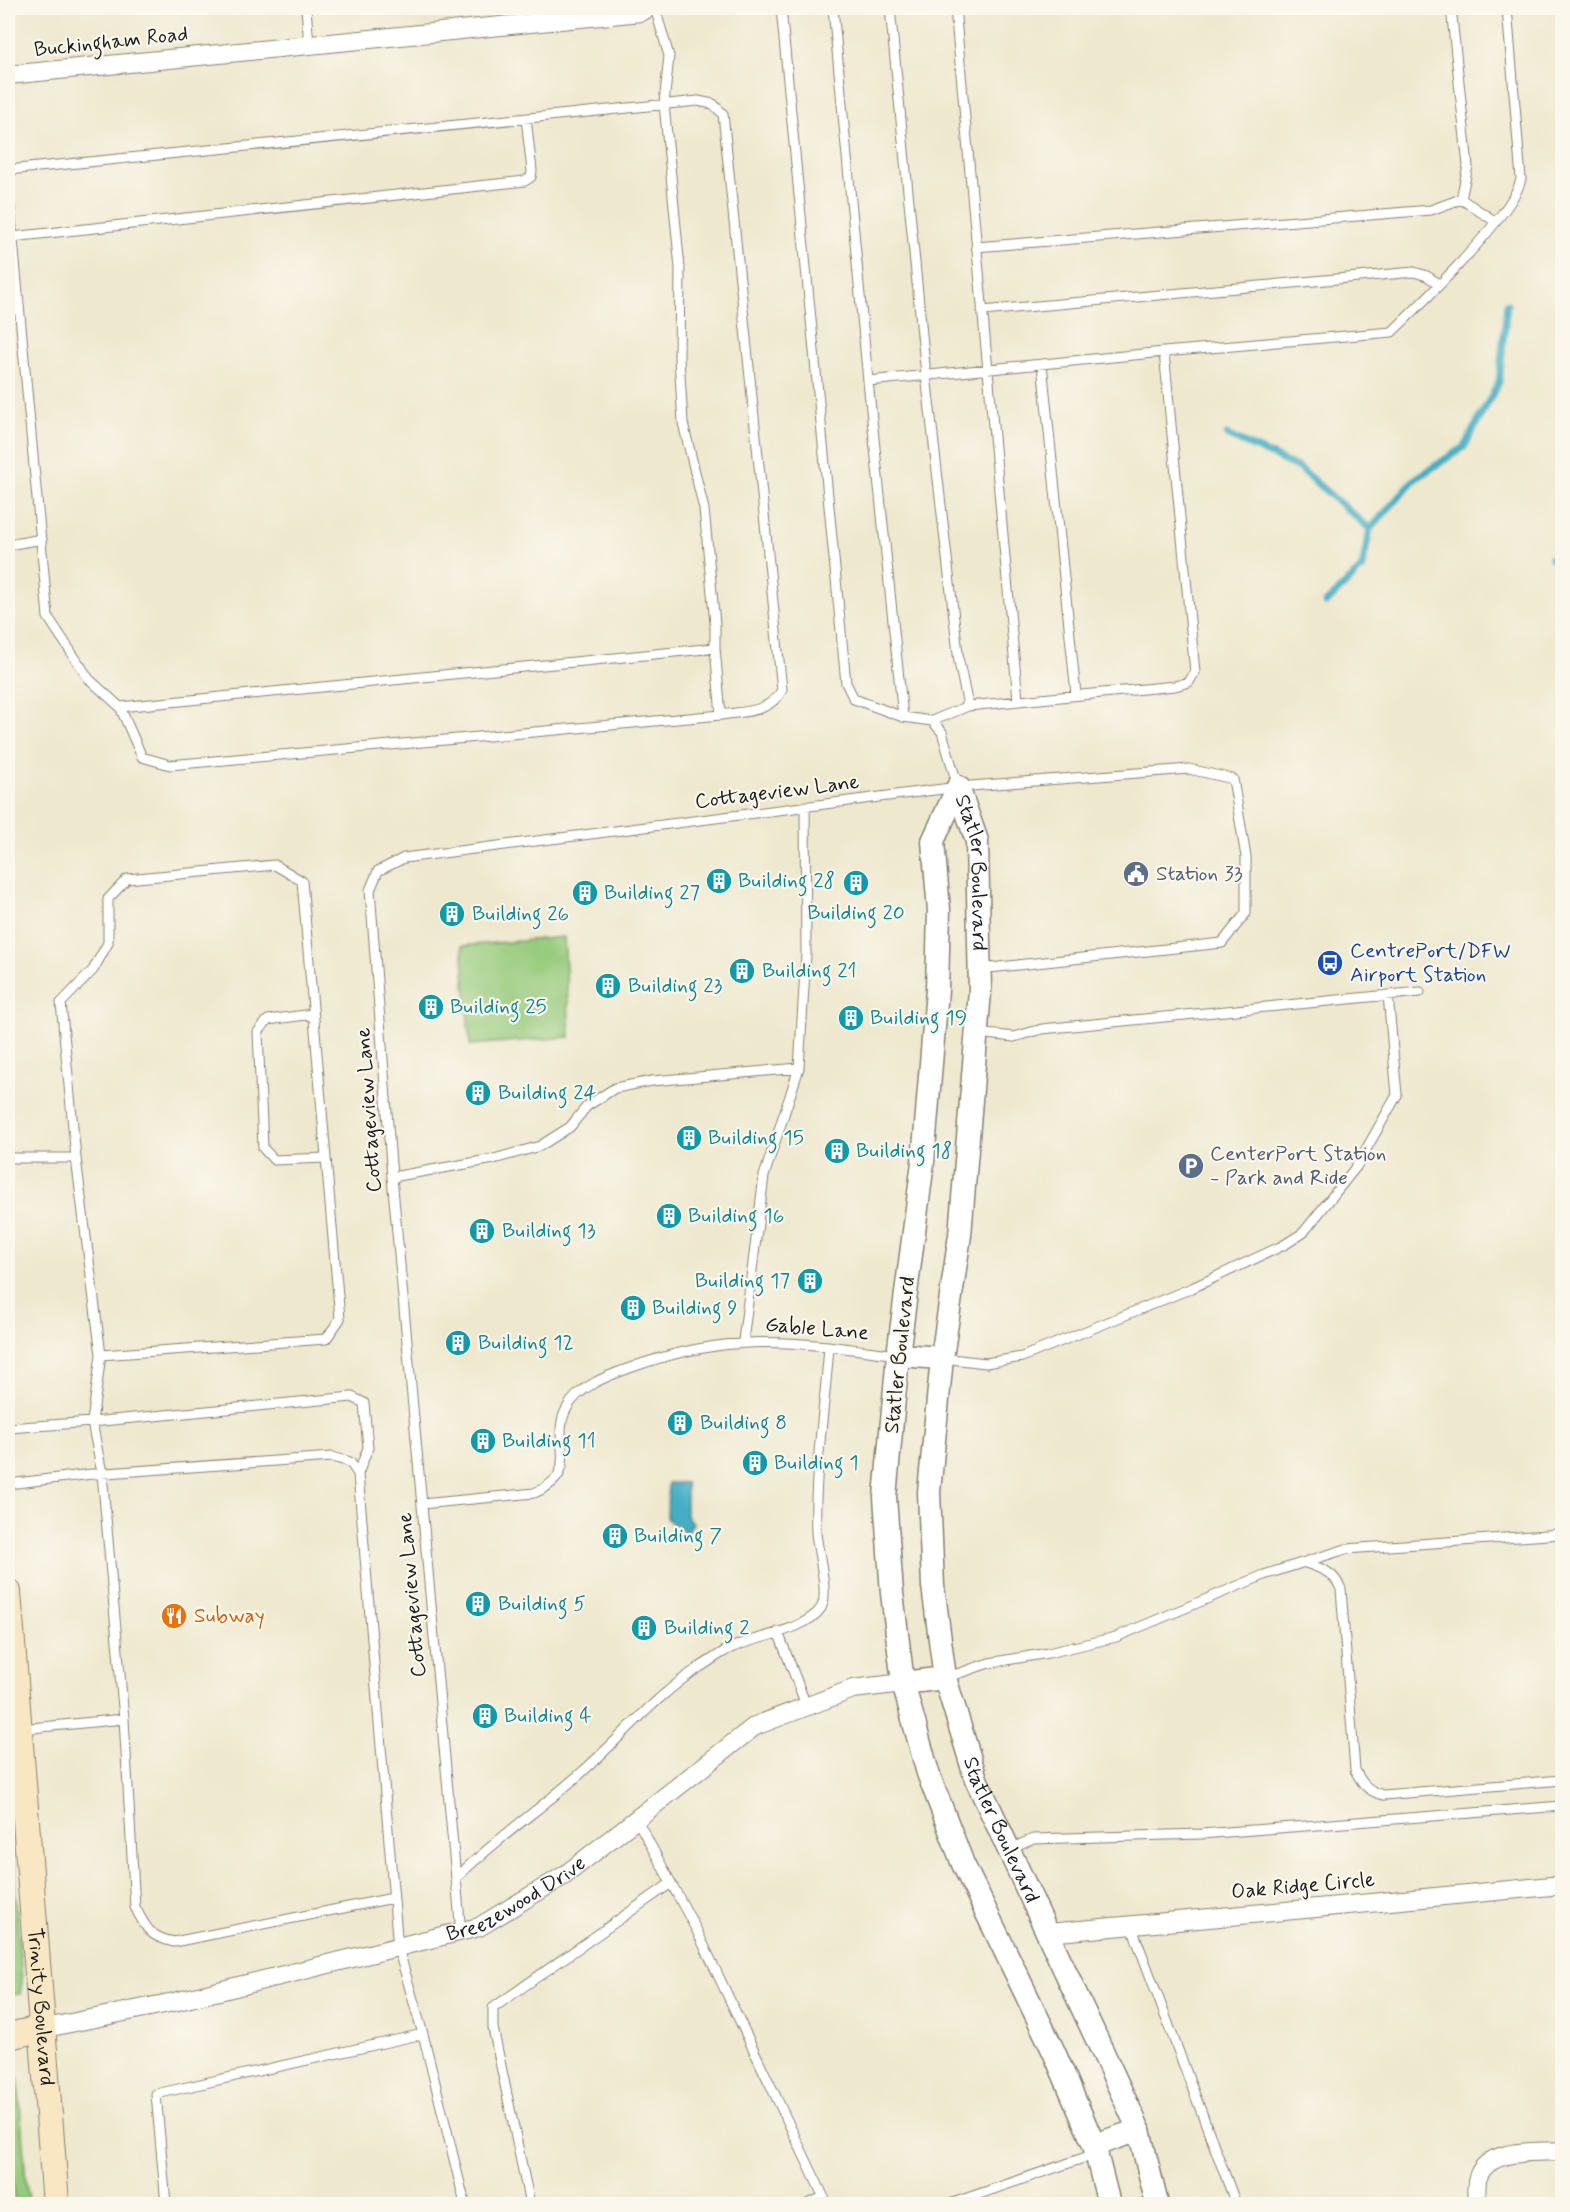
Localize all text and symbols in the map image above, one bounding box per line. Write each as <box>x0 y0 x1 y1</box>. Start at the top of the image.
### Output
street label: Buckingham Road <box>33 20 190 66</box>
street label: Cottageview Lane <box>693 768 861 816</box>
street label: Statler Boulevard <box>948 791 993 951</box>
public building icon: Station 33 <box>1121 859 1151 889</box>
place label: Station 33 <box>1156 860 1243 888</box>
building icon: Building 28 <box>704 866 734 896</box>
place label: Building 28 <box>738 867 835 897</box>
building icon: Building 20 <box>841 868 871 898</box>
building icon: Building 27 <box>570 878 600 908</box>
place label: Building 27 <box>604 879 700 909</box>
building icon: Building 26 <box>437 899 467 929</box>
place label: Building 20 <box>807 899 905 929</box>
place label: Building 26 <box>472 900 569 930</box>
place label: CentrePort/DFW Airport Station <box>1350 937 1510 989</box>
bus stop icon: CentrePort/DFW Airport Station <box>1315 948 1345 978</box>
building icon: Building 21 <box>727 956 757 986</box>
place label: Building 21 <box>762 957 857 987</box>
building icon: Building 23 <box>593 971 623 1001</box>
place label: Building 23 <box>628 972 723 1002</box>
building icon: Building 25 <box>416 992 446 1022</box>
place label: Building 25 <box>450 993 547 1023</box>
building icon: Building 19 <box>836 1003 866 1033</box>
place label: Building 19 <box>870 1004 967 1034</box>
street label: Cottageview Lane <box>349 1026 389 1193</box>
building icon: Building 24 <box>463 1078 493 1108</box>
place label: Building 24 <box>498 1079 597 1109</box>
building icon: Building 15 <box>674 1123 704 1153</box>
place label: Building 15 <box>708 1124 804 1154</box>
building icon: Building 18 <box>822 1136 852 1166</box>
place label: Building 18 <box>856 1137 952 1167</box>
place label: CenterPort Station - Park and Ride <box>1210 1140 1386 1192</box>
parking icon: CenterPort Station - Park and Ride <box>1176 1151 1206 1181</box>
building icon: Building 16 <box>654 1201 684 1231</box>
place label: Building 16 <box>688 1202 784 1232</box>
building icon: Building 13 <box>467 1216 497 1246</box>
place label: Building 13 <box>502 1217 596 1247</box>
building icon: Building 17 <box>795 1266 825 1296</box>
place label: Building 17 <box>695 1267 790 1297</box>
street label: Statler Boulevard <box>878 1275 922 1435</box>
building icon: Building 9 <box>618 1293 648 1323</box>
place label: Building 9 <box>652 1294 738 1324</box>
street label: Gable Lane <box>764 1311 870 1347</box>
building icon: Building 12 <box>443 1328 473 1358</box>
place label: Building 12 <box>478 1329 574 1359</box>
building icon: Building 8 <box>665 1408 695 1438</box>
place label: Building 8 <box>700 1409 787 1439</box>
building icon: Building 11 <box>468 1426 498 1456</box>
place label: Building 11 <box>502 1427 596 1457</box>
building icon: Building 1 <box>740 1448 770 1478</box>
place label: Building 1 <box>774 1449 859 1479</box>
street label: Cottageview Lane <box>391 1511 433 1679</box>
building icon: Building 7 <box>600 1521 630 1551</box>
place label: Building 7 <box>634 1522 722 1552</box>
building icon: Building 5 <box>463 1589 493 1619</box>
place label: Building 5 <box>498 1590 586 1620</box>
restaurant icon: Subway <box>159 1601 189 1631</box>
place label: Subway <box>194 1602 265 1630</box>
building icon: Building 2 <box>629 1613 659 1643</box>
place label: Building 2 <box>664 1614 750 1644</box>
building icon: Building 4 <box>470 1701 500 1731</box>
place label: Building 4 <box>504 1702 592 1732</box>
street label: Statler Boulevard <box>956 1753 1046 1908</box>
street label: Breezewood Drive <box>443 1850 592 1949</box>
street label: Oak Ridge Circle <box>1230 1866 1376 1906</box>
street label: Trinity Boulevard <box>20 1927 61 2087</box>

